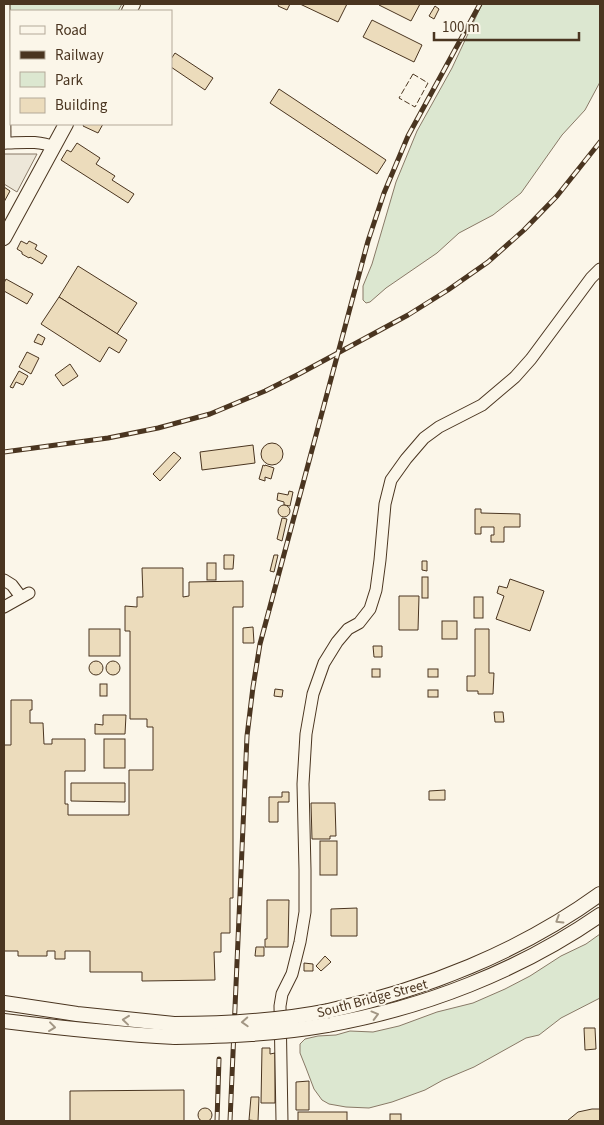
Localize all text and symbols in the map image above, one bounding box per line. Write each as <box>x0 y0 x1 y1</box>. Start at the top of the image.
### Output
legend <box>10 10 172 125</box>
scale bar <box>434 10 579 42</box>
text: 100 m <box>442 17 480 38</box>
text: Road <box>55 20 87 41</box>
text: Railway <box>55 45 104 66</box>
text: Park <box>55 70 84 91</box>
text: Building <box>55 95 108 116</box>
one-way arrow <box>556 914 565 924</box>
street label: South Bridge Street <box>315 975 430 1023</box>
one-way arrow <box>370 1010 379 1021</box>
one-way arrow <box>122 1015 130 1026</box>
one-way arrow <box>241 1017 249 1028</box>
one-way arrow <box>48 1021 56 1032</box>

